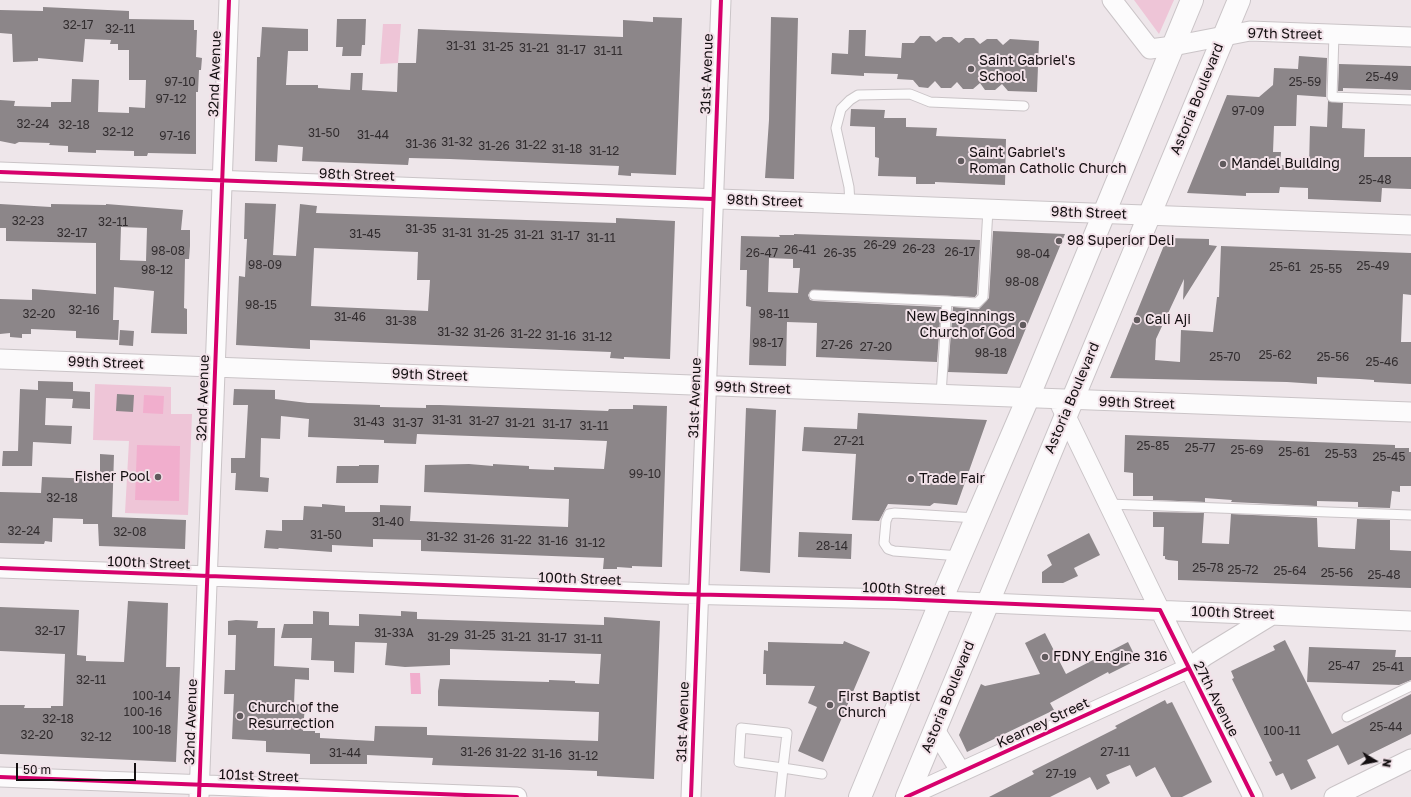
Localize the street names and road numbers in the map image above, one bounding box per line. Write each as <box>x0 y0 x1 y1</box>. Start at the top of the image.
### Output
street label: 97th Street <box>1247 25 1323 43</box>
street label: 32nd Avenue <box>205 31 225 117</box>
street label: 31st Avenue <box>697 33 717 115</box>
street label: Astoria Boulevard <box>1167 41 1227 157</box>
street label: 98th Street <box>319 165 395 185</box>
street label: 98th Street <box>727 191 803 211</box>
street label: 98th Street <box>1051 203 1127 223</box>
street label: Astoria Boulevard <box>1041 340 1103 456</box>
street label: 99th Street <box>68 353 144 373</box>
street label: 32nd Avenue <box>193 355 213 441</box>
street label: 31st Avenue <box>685 357 705 439</box>
street label: 99th Street <box>392 365 468 385</box>
street label: 99th Street <box>715 378 791 398</box>
street label: 99th Street <box>1099 393 1175 413</box>
street label: 100th Street <box>107 553 191 573</box>
street label: 100th Street <box>538 569 622 589</box>
street label: 100th Street <box>862 579 946 599</box>
street label: 100th Street <box>1191 603 1275 623</box>
street label: Astoria Boulevard <box>918 639 978 755</box>
street label: 27th Avenue <box>1190 658 1242 740</box>
street label: 32nd Avenue <box>181 679 201 765</box>
street label: 31st Avenue <box>673 681 693 763</box>
street label: Kearney Street <box>994 694 1092 752</box>
street label: 101st Street <box>219 766 299 786</box>

